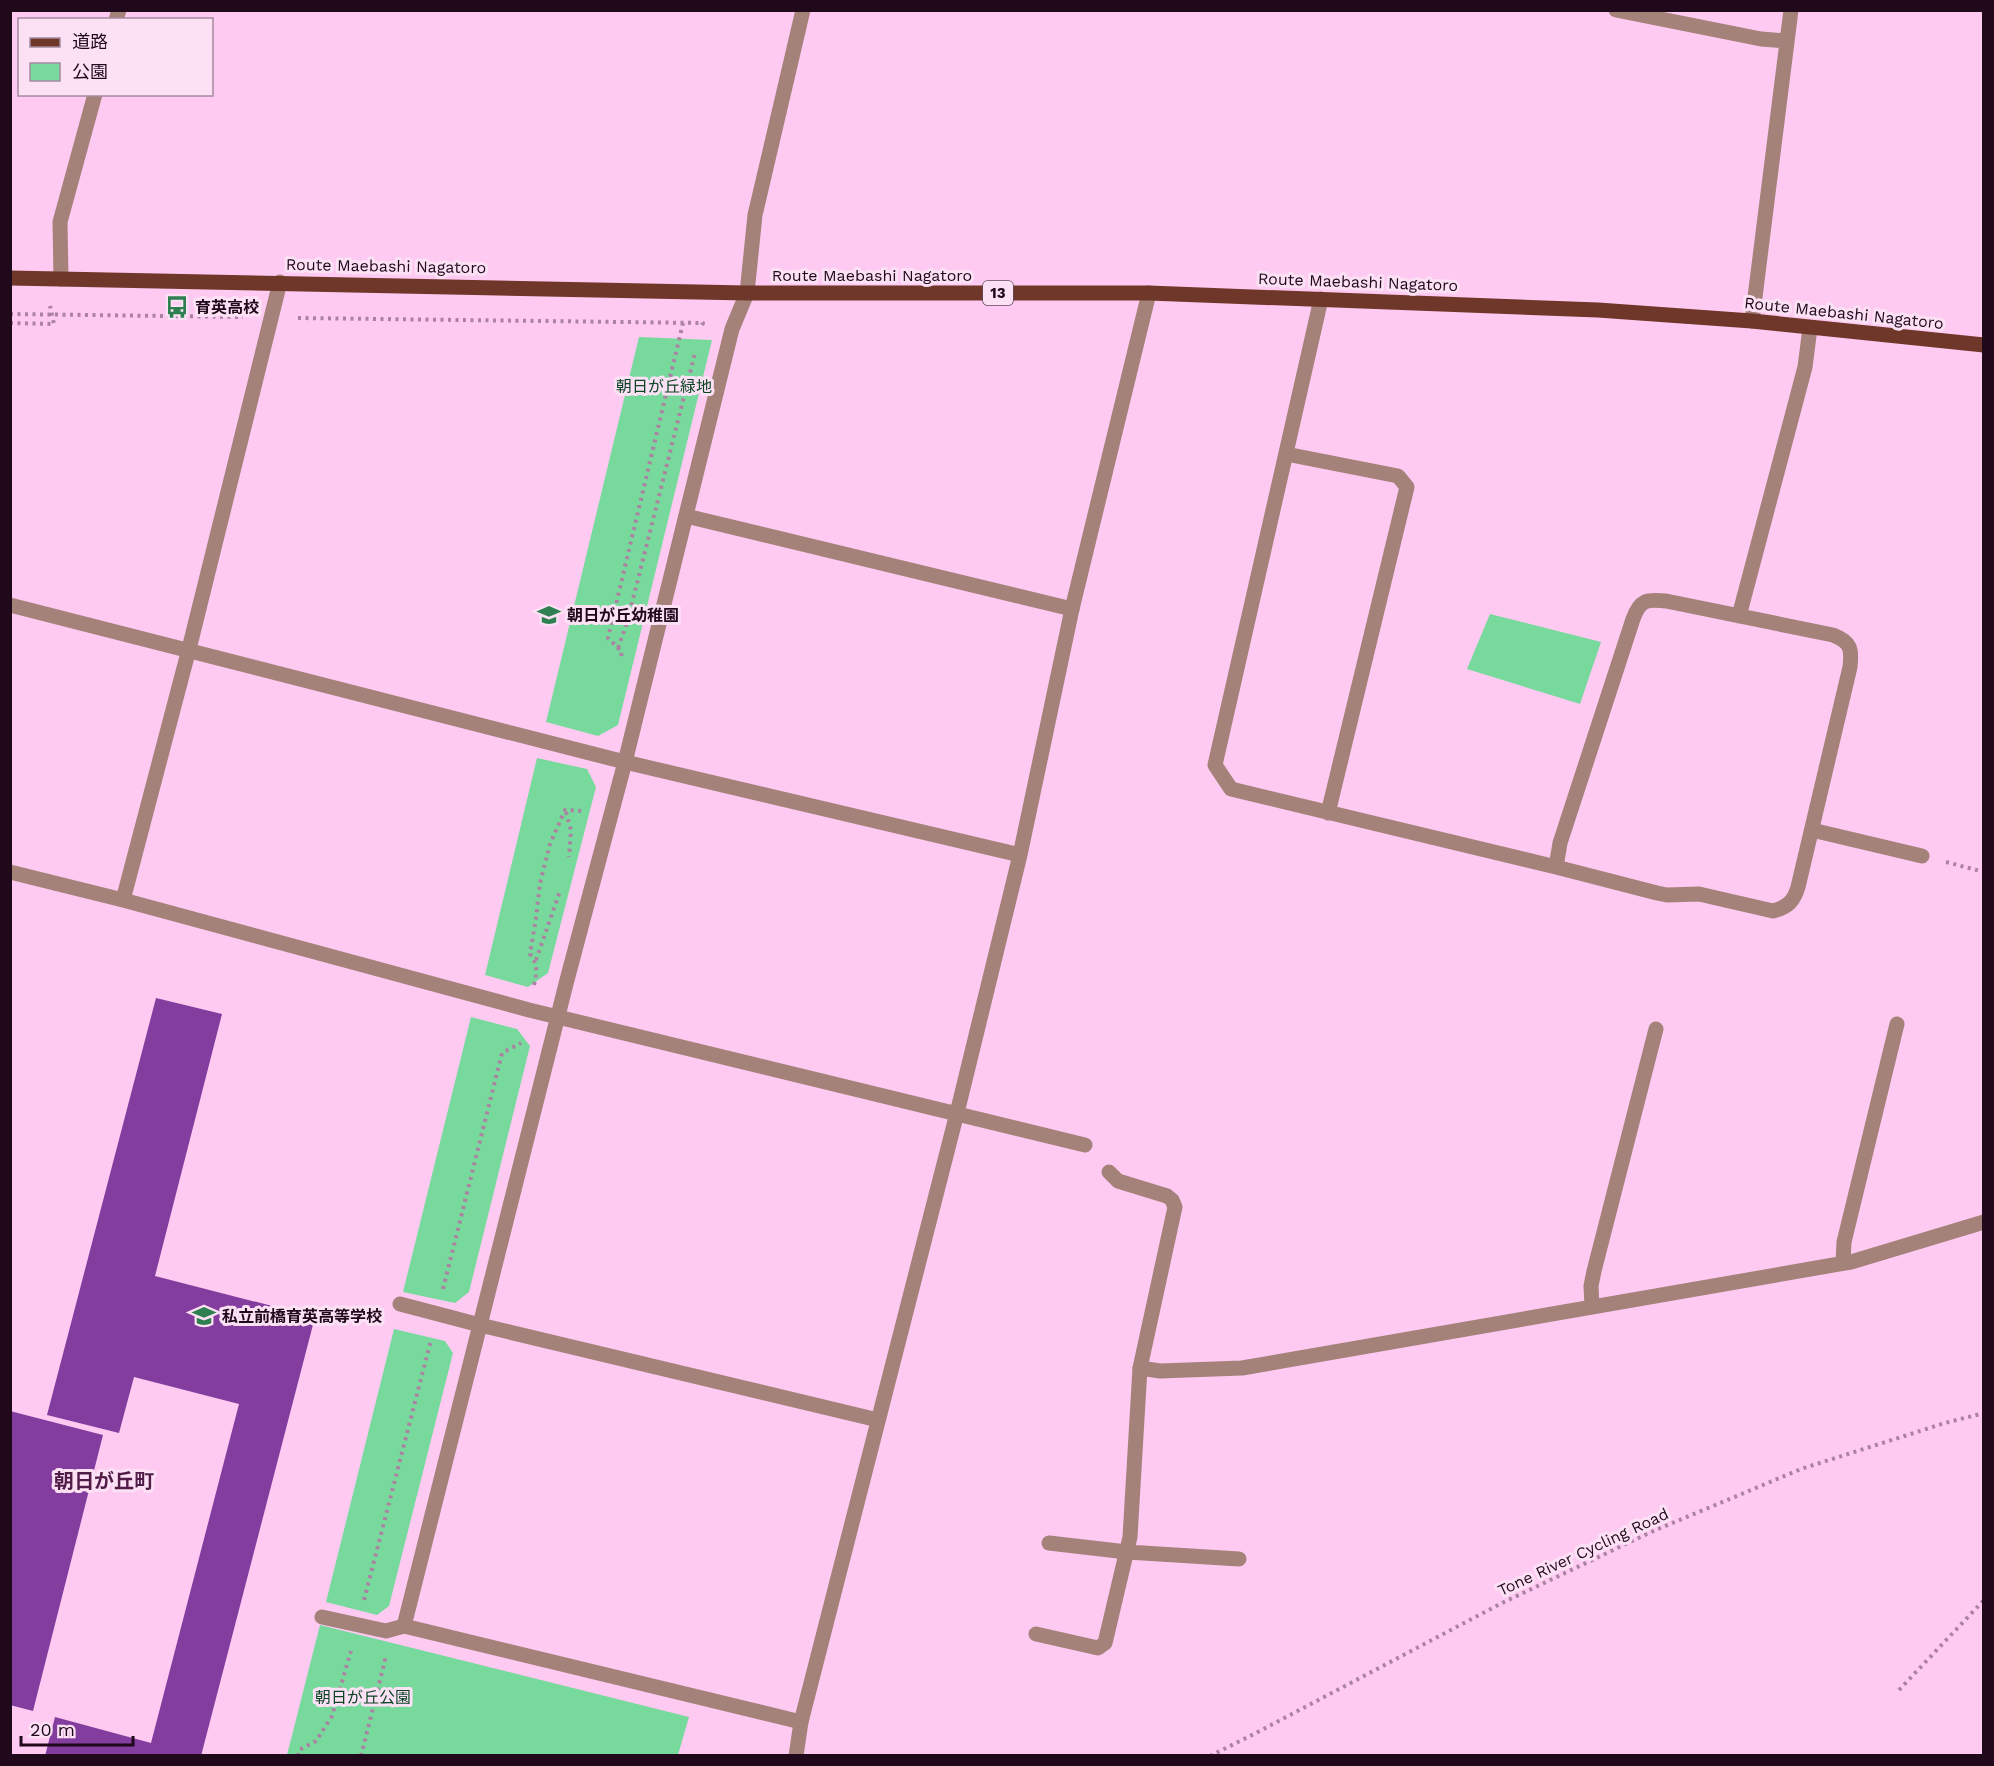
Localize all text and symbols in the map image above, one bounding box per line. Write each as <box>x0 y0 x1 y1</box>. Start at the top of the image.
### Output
legend <box>18 18 213 96</box>
text: 道路 <box>72 31 108 52</box>
text: 公園 <box>72 61 108 82</box>
street label: Route Maebashi Nagatoro <box>286 255 486 277</box>
street label: Route Maebashi Nagatoro <box>772 266 972 285</box>
street label: Route Maebashi Nagatoro <box>1258 269 1458 295</box>
road number: 13 <box>983 281 1013 305</box>
street label: Route Maebashi Nagatoro <box>1743 293 1945 333</box>
bus stop icon: 育英高校 <box>164 294 190 320</box>
place label: 育英高校 <box>195 298 259 317</box>
park label: 朝日が丘緑地 <box>616 377 712 396</box>
school or university icon: 朝日が丘幼稚園 <box>536 602 562 628</box>
place label: 朝日が丘幼稚園 <box>567 606 679 625</box>
school or university icon: 私立前橋育英高等学校 <box>191 1303 217 1329</box>
place label: 私立前橋育英高等学校 <box>222 1307 382 1326</box>
district label: 朝日が丘町 <box>54 1469 154 1493</box>
street label: Tone River Cycling Road <box>1495 1504 1671 1600</box>
park label: 朝日が丘公園 <box>315 1688 411 1707</box>
scale bar <box>21 1709 134 1747</box>
text: 20 m <box>30 1719 75 1740</box>

